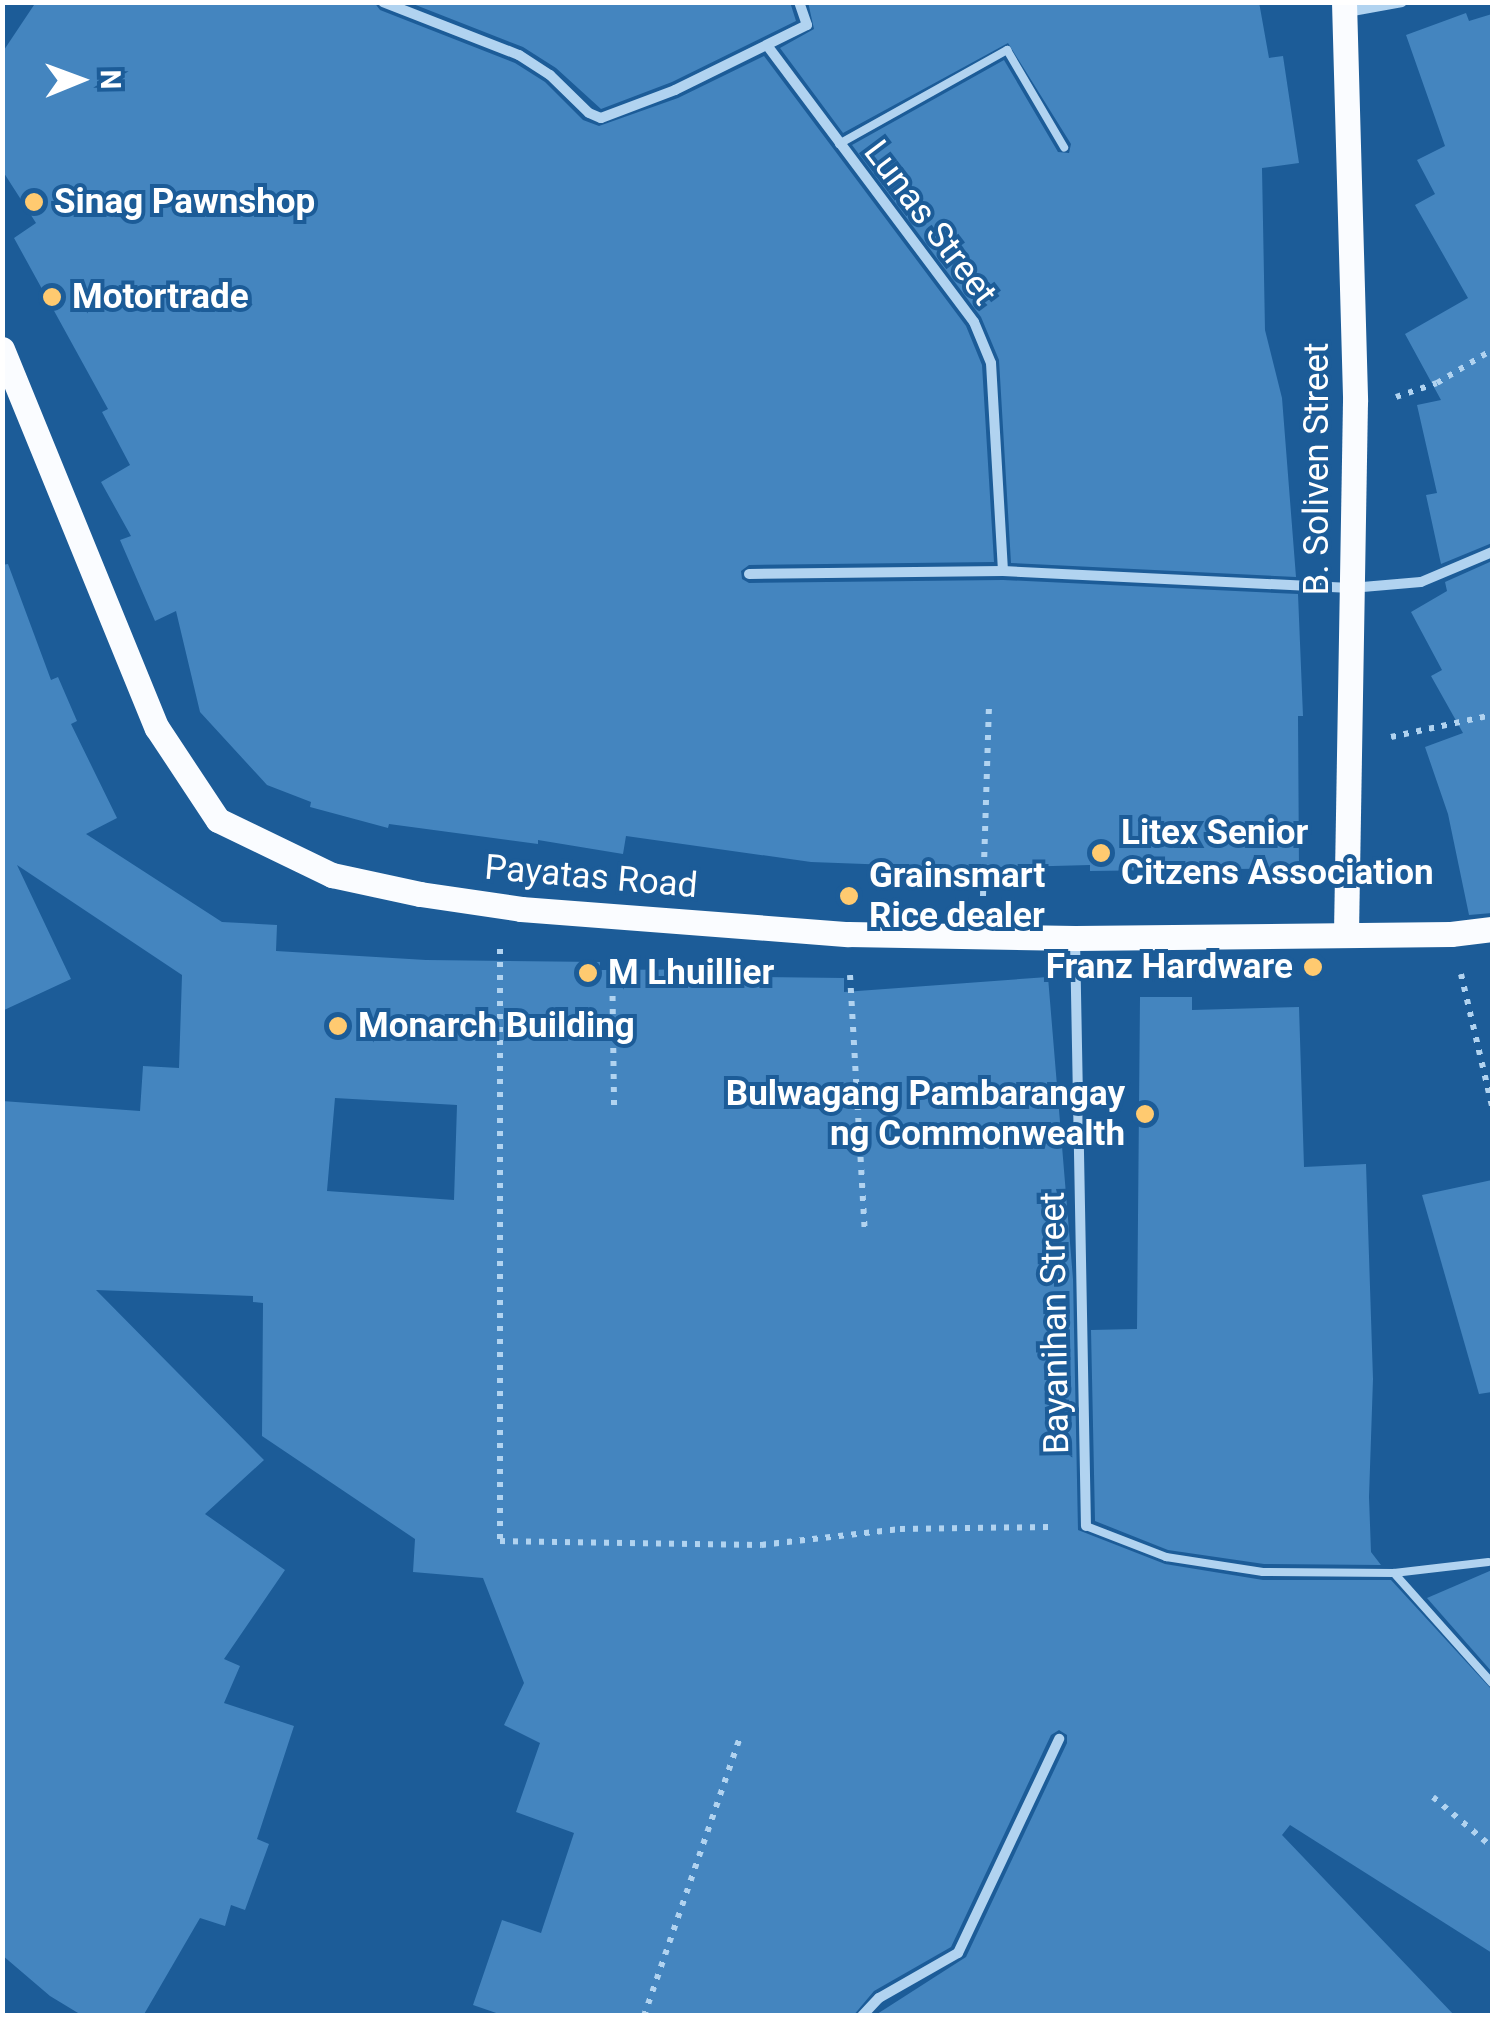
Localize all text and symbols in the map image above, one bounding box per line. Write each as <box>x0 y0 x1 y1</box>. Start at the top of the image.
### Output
north arrow <box>30 30 130 130</box>
text: N <box>94 69 127 90</box>
street label: Lunas Street <box>855 133 1005 313</box>
place label: Sinag Pawnshop <box>54 181 315 223</box>
marker: Sinag Pawnshop <box>23 191 45 213</box>
place label: Motortrade <box>72 276 249 318</box>
marker: Motortrade <box>41 286 63 308</box>
street label: B. Soliven Street <box>1296 342 1338 596</box>
place label: Litex Senior Citzens Association <box>1121 812 1434 894</box>
marker: Litex Senior Citzens Association <box>1090 842 1112 864</box>
street label: Payatas Road <box>483 847 699 907</box>
place label: Grainsmart Rice dealer <box>869 855 1045 937</box>
marker: Grainsmart Rice dealer <box>838 885 860 907</box>
place label: Franz Hardware <box>1046 946 1293 988</box>
place label: M Lhuillier <box>608 952 774 994</box>
marker: Franz Hardware <box>1302 956 1324 978</box>
marker: M Lhuillier <box>577 962 599 984</box>
place label: Monarch Building <box>358 1005 635 1047</box>
marker: Monarch Building <box>327 1015 349 1037</box>
place label: Bulwagang Pambarangay ng Commonwealth <box>726 1073 1125 1155</box>
marker: Bulwagang Pambarangay ng Commonwealth <box>1134 1103 1156 1125</box>
street label: Bayanihan Street <box>1032 1191 1078 1455</box>

